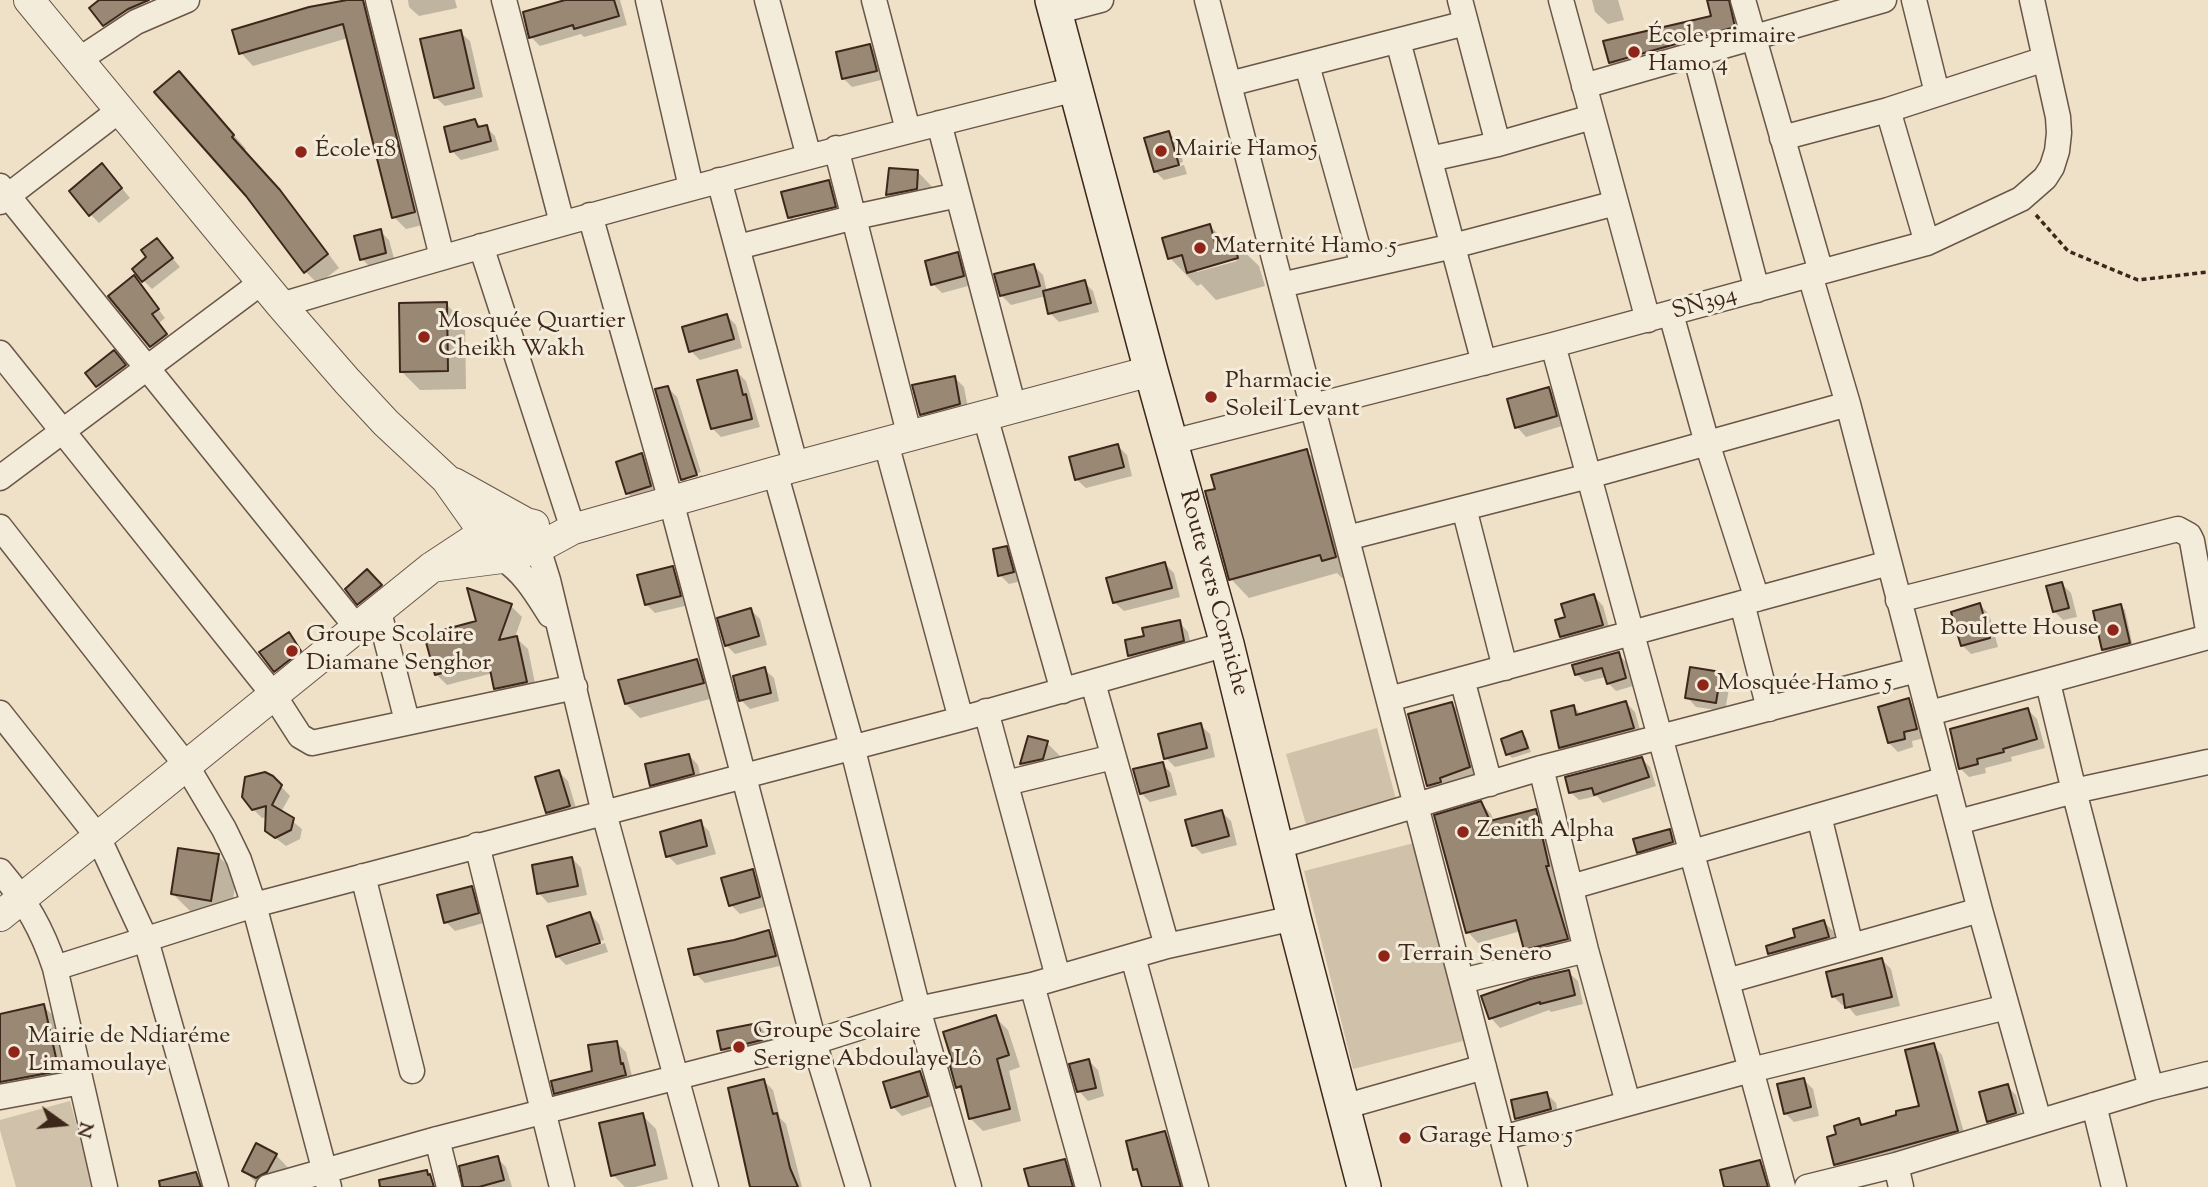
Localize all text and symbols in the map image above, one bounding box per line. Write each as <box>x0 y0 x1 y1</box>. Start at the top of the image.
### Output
place label: École primaire Hamo 4 <box>1648 24 1796 80</box>
marker: École primaire Hamo 4 <box>1626 44 1642 60</box>
place label: Mairie Hamo5 <box>1175 137 1318 165</box>
place label: École 18 <box>315 138 396 166</box>
marker: Mairie Hamo5 <box>1153 143 1169 159</box>
marker: École 18 <box>293 144 309 160</box>
place label: Maternité Hamo 5 <box>1214 234 1397 262</box>
marker: Maternité Hamo 5 <box>1192 240 1208 256</box>
street label: SN394 <box>1669 282 1741 328</box>
place label: Mosquée Quartier Cheikh Wakh <box>438 309 626 365</box>
marker: Mosquée Quartier Cheikh Wakh <box>416 329 432 345</box>
place label: Pharmacie Soleil Levant <box>1225 369 1360 425</box>
marker: Pharmacie Soleil Levant <box>1203 389 1219 405</box>
street label: Route vers Corniche <box>1171 487 1253 699</box>
place label: Boulette House <box>1940 616 2099 644</box>
marker: Boulette House <box>2105 622 2121 638</box>
place label: Groupe Scolaire Diamane Senghor <box>306 623 491 679</box>
marker: Groupe Scolaire Diamane Senghor <box>284 643 300 659</box>
place label: Mosquée Hamo 5 <box>1717 671 1892 699</box>
marker: Mosquée Hamo 5 <box>1695 677 1711 693</box>
place label: Zenith Alpha <box>1477 818 1614 846</box>
marker: Zenith Alpha <box>1455 824 1471 840</box>
place label: Terrain Senero <box>1398 942 1552 970</box>
marker: Terrain Senero <box>1376 948 1392 964</box>
place label: Groupe Scolaire Serigne Abdoulaye Lô <box>753 1019 982 1075</box>
place label: Mairie de Ndiaréme Limamoulaye <box>28 1024 230 1080</box>
marker: Groupe Scolaire Serigne Abdoulaye Lô <box>731 1039 747 1055</box>
marker: Mairie de Ndiaréme Limamoulaye <box>6 1044 22 1060</box>
north arrow <box>28 1089 98 1159</box>
text: N <box>69 1119 99 1140</box>
place label: Garage Hamo 5 <box>1419 1124 1573 1152</box>
marker: Garage Hamo 5 <box>1397 1130 1413 1146</box>

